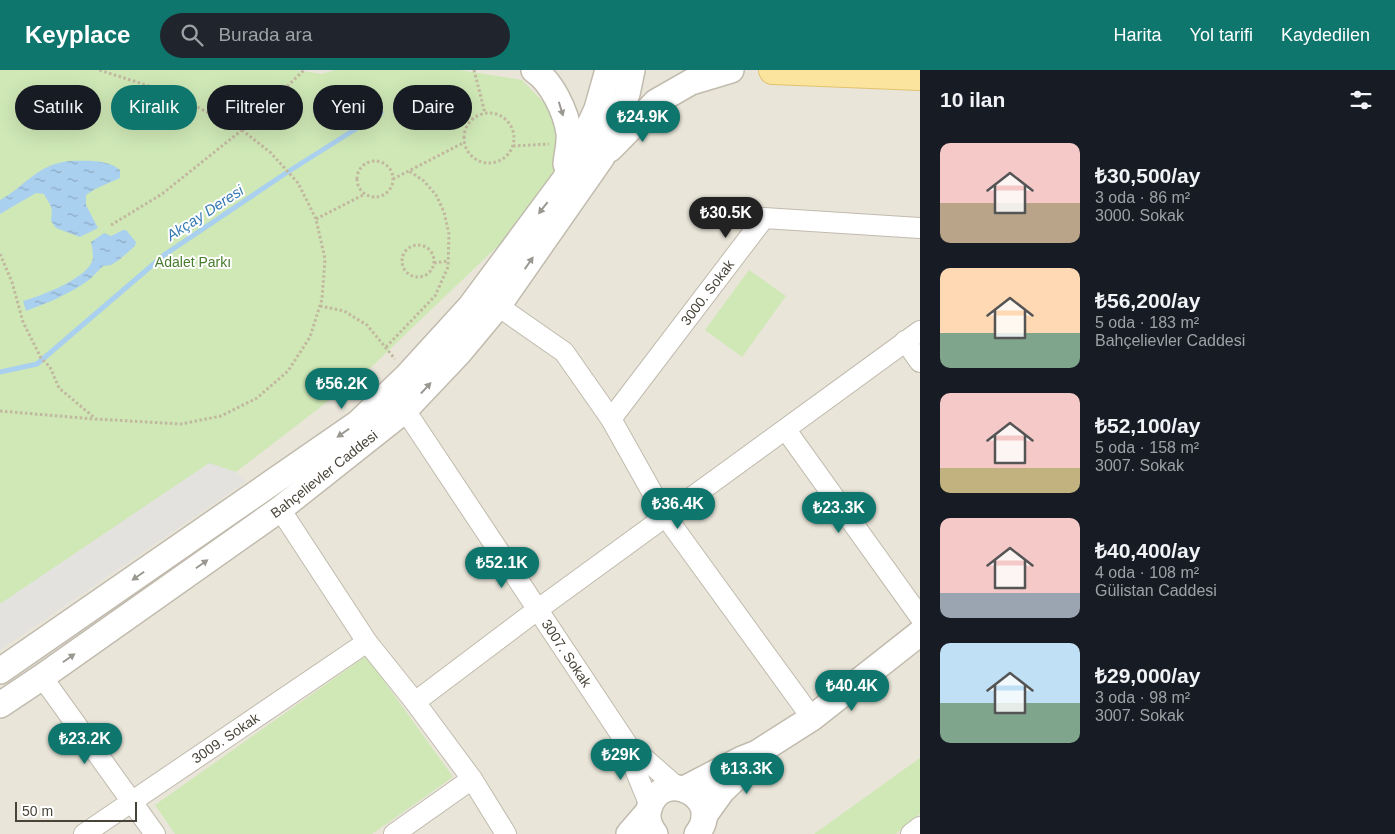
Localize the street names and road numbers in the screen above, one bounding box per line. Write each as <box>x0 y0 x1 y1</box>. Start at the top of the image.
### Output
street label: 3000. Sokak <box>677 256 738 328</box>
street label: Bahçelievler Caddesi <box>268 427 381 521</box>
street label: 3007. Sokak <box>538 616 595 691</box>
street label: 3009. Sokak <box>189 709 263 766</box>

